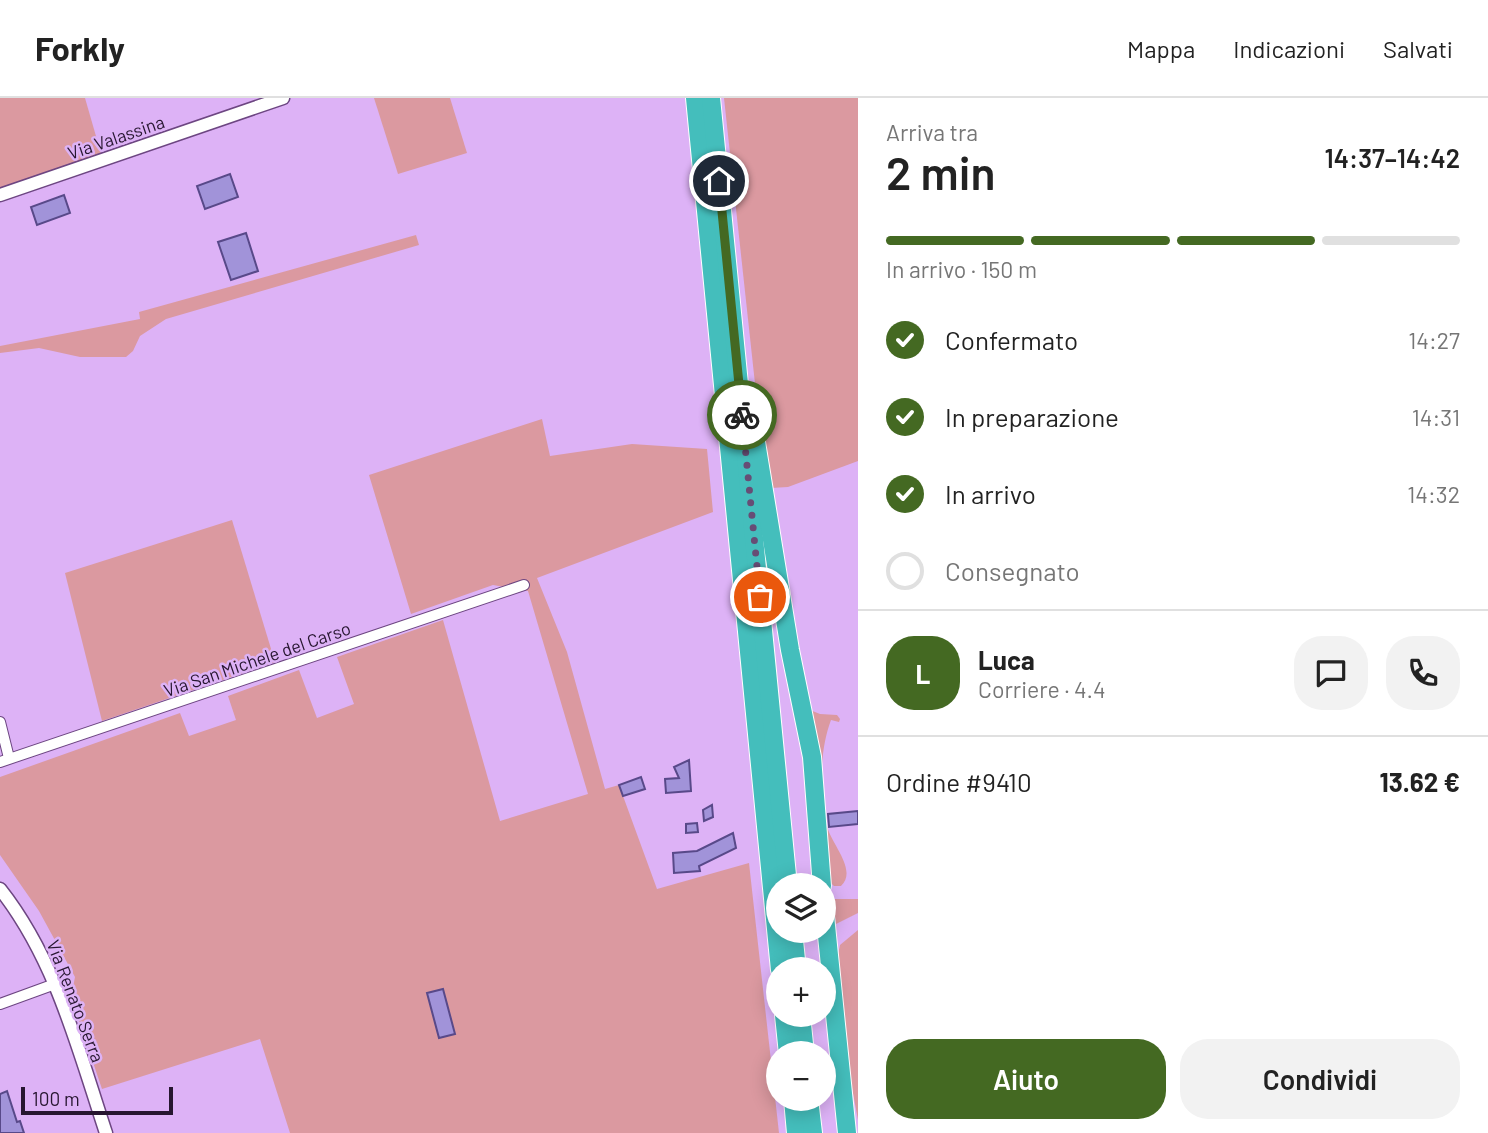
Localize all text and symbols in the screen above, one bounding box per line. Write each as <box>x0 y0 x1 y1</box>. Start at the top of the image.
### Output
text: Forkly <box>35 28 125 68</box>
text: Mappa <box>1127 34 1195 63</box>
text: Indicazioni <box>1233 34 1345 63</box>
text: Salvati <box>1383 34 1453 63</box>
street label: Via Valassina <box>65 110 167 164</box>
text: Arriva tra <box>886 118 978 146</box>
text: 14:37–14:42 <box>1325 142 1460 173</box>
text: 2 min <box>886 144 995 199</box>
pin <box>689 151 749 211</box>
icon: home <box>700 162 738 200</box>
text: In arrivo · 150 m <box>886 255 1037 283</box>
icon: check <box>886 321 924 359</box>
text: Confermato <box>945 324 1078 355</box>
text: 14:27 <box>1408 326 1460 354</box>
courier <box>707 380 777 450</box>
icon: bike <box>723 396 761 434</box>
icon: check <box>886 398 924 436</box>
text: In preparazione <box>945 401 1119 432</box>
text: 14:31 <box>1412 403 1460 431</box>
icon: check <box>886 475 924 513</box>
text: In arrivo <box>945 478 1036 509</box>
text: 14:32 <box>1407 480 1460 508</box>
text: Consegnato <box>945 555 1080 586</box>
pin <box>730 567 790 627</box>
icon: bag <box>741 578 779 616</box>
street label: Via San Michele del Carso <box>161 617 353 701</box>
button: chat <box>1294 636 1368 710</box>
button: phone <box>1386 636 1460 710</box>
text: Luca <box>978 644 1035 675</box>
text: L <box>916 658 930 689</box>
text: Corriere · 4.4 <box>978 675 1106 703</box>
text: Ordine #9410 <box>886 766 1032 797</box>
text: 13.62 € <box>1380 766 1460 797</box>
map controls <box>766 873 836 1111</box>
button: layers <box>766 873 836 943</box>
street label: Via Renato Serra <box>43 937 109 1065</box>
button: + <box>766 957 836 1027</box>
button: Aiuto <box>886 1039 1166 1119</box>
button: Condividi <box>1180 1039 1460 1119</box>
button: − <box>766 1041 836 1111</box>
scale bar <box>21 1084 173 1116</box>
text: 100 m <box>32 1087 80 1110</box>

